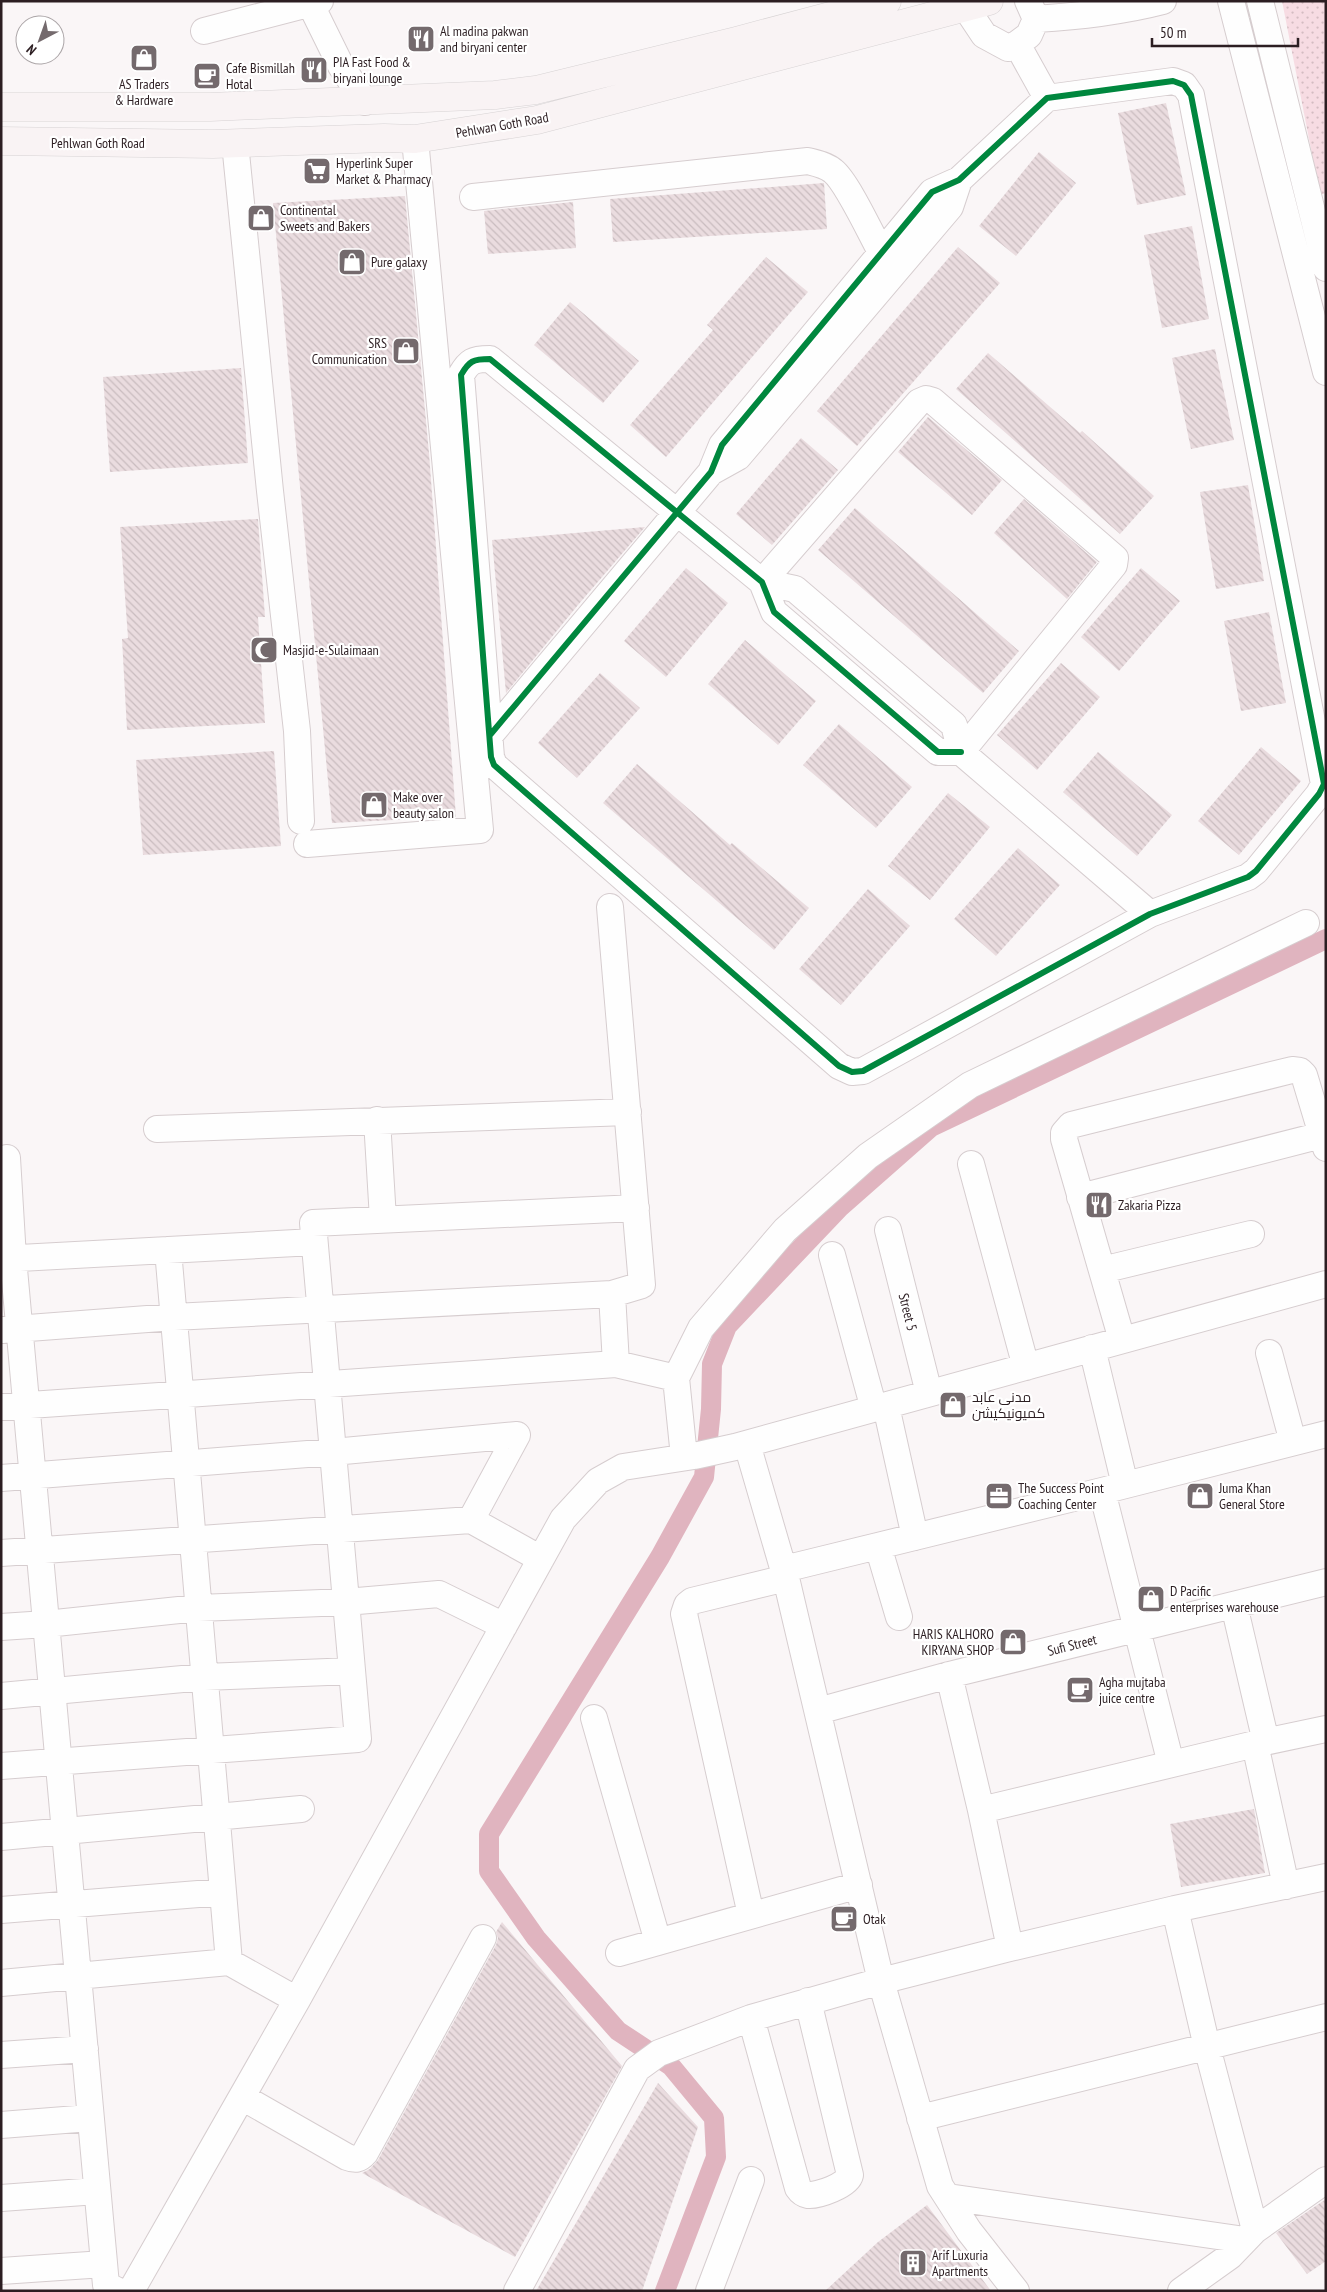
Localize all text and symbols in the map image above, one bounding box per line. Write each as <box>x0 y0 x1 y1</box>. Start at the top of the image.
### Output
north arrow <box>15 15 65 65</box>
scale bar <box>1152 15 1298 47</box>
place label: Al madina pakwan and biryani center <box>440 22 529 56</box>
text: 50 m <box>1160 23 1186 42</box>
restaurant icon: Al madina pakwan and biryani center <box>406 24 436 54</box>
text: N <box>23 41 40 59</box>
shop icon: AS Traders & Hardware <box>129 43 159 73</box>
place label: PIA Fast Food & biryani lounge <box>333 53 411 87</box>
restaurant icon: PIA Fast Food & biryani lounge <box>299 55 329 85</box>
place label: Cafe Bismillah Hotal <box>226 59 295 93</box>
cafe icon: Cafe Bismillah Hotal <box>192 61 222 91</box>
place label: AS Traders & Hardware <box>115 75 174 109</box>
street label: Pehlwan Goth Road <box>454 108 550 142</box>
street label: Pehlwan Goth Road <box>51 134 145 152</box>
place label: Hyperlink Super Market & Pharmacy <box>336 154 432 188</box>
supermarket icon: Hyperlink Super Market & Pharmacy <box>302 156 332 186</box>
place label: Continental Sweets and Bakers <box>280 201 370 235</box>
shop icon: Continental Sweets and Bakers <box>246 203 276 233</box>
shop icon: Pure galaxy <box>337 247 367 277</box>
place label: Pure galaxy <box>371 253 428 271</box>
place label: SRS Communication <box>312 334 387 368</box>
shop icon: SRS Communication <box>391 336 421 366</box>
mosque icon: Masjid-e-Sulaimaan <box>249 635 279 665</box>
place label: Masjid-e-Sulaimaan <box>283 641 379 659</box>
place label: Make over beauty salon <box>393 788 454 822</box>
shop icon: Make over beauty salon <box>359 790 389 820</box>
restaurant icon: Zakaria Pizza <box>1084 1190 1114 1220</box>
place label: Zakaria Pizza <box>1118 1196 1181 1214</box>
street label: Street 5 <box>895 1291 921 1333</box>
place label: مدنی عابد کمیونیکیشن <box>972 1388 1045 1422</box>
shop icon: مدنی عابد کمیونیکیشن <box>938 1390 968 1420</box>
place label: The Success Point Coaching Center <box>1018 1479 1104 1513</box>
place label: Juma Khan General Store <box>1218 1479 1285 1513</box>
office icon: The Success Point Coaching Center <box>984 1481 1014 1511</box>
shop icon: Juma Khan General Store <box>1185 1481 1215 1511</box>
place label: D Pacific enterprises warehouse <box>1170 1582 1279 1616</box>
shop icon: D Pacific enterprises warehouse <box>1136 1584 1166 1614</box>
place label: HARIS KALHORO KIRYANA SHOP <box>913 1625 994 1659</box>
shop icon: HARIS KALHORO KIRYANA SHOP <box>998 1627 1028 1657</box>
street label: Sufi Street <box>1045 1630 1099 1660</box>
place label: Agha mujtaba juice centre <box>1099 1673 1166 1707</box>
cafe icon: Agha mujtaba juice centre <box>1065 1675 1095 1705</box>
cafe icon: Otak <box>829 1904 859 1934</box>
place label: Otak <box>863 1910 886 1928</box>
place label: Arif Luxuria Apartments <box>932 2246 988 2280</box>
building icon: Arif Luxuria Apartments <box>898 2248 928 2278</box>

